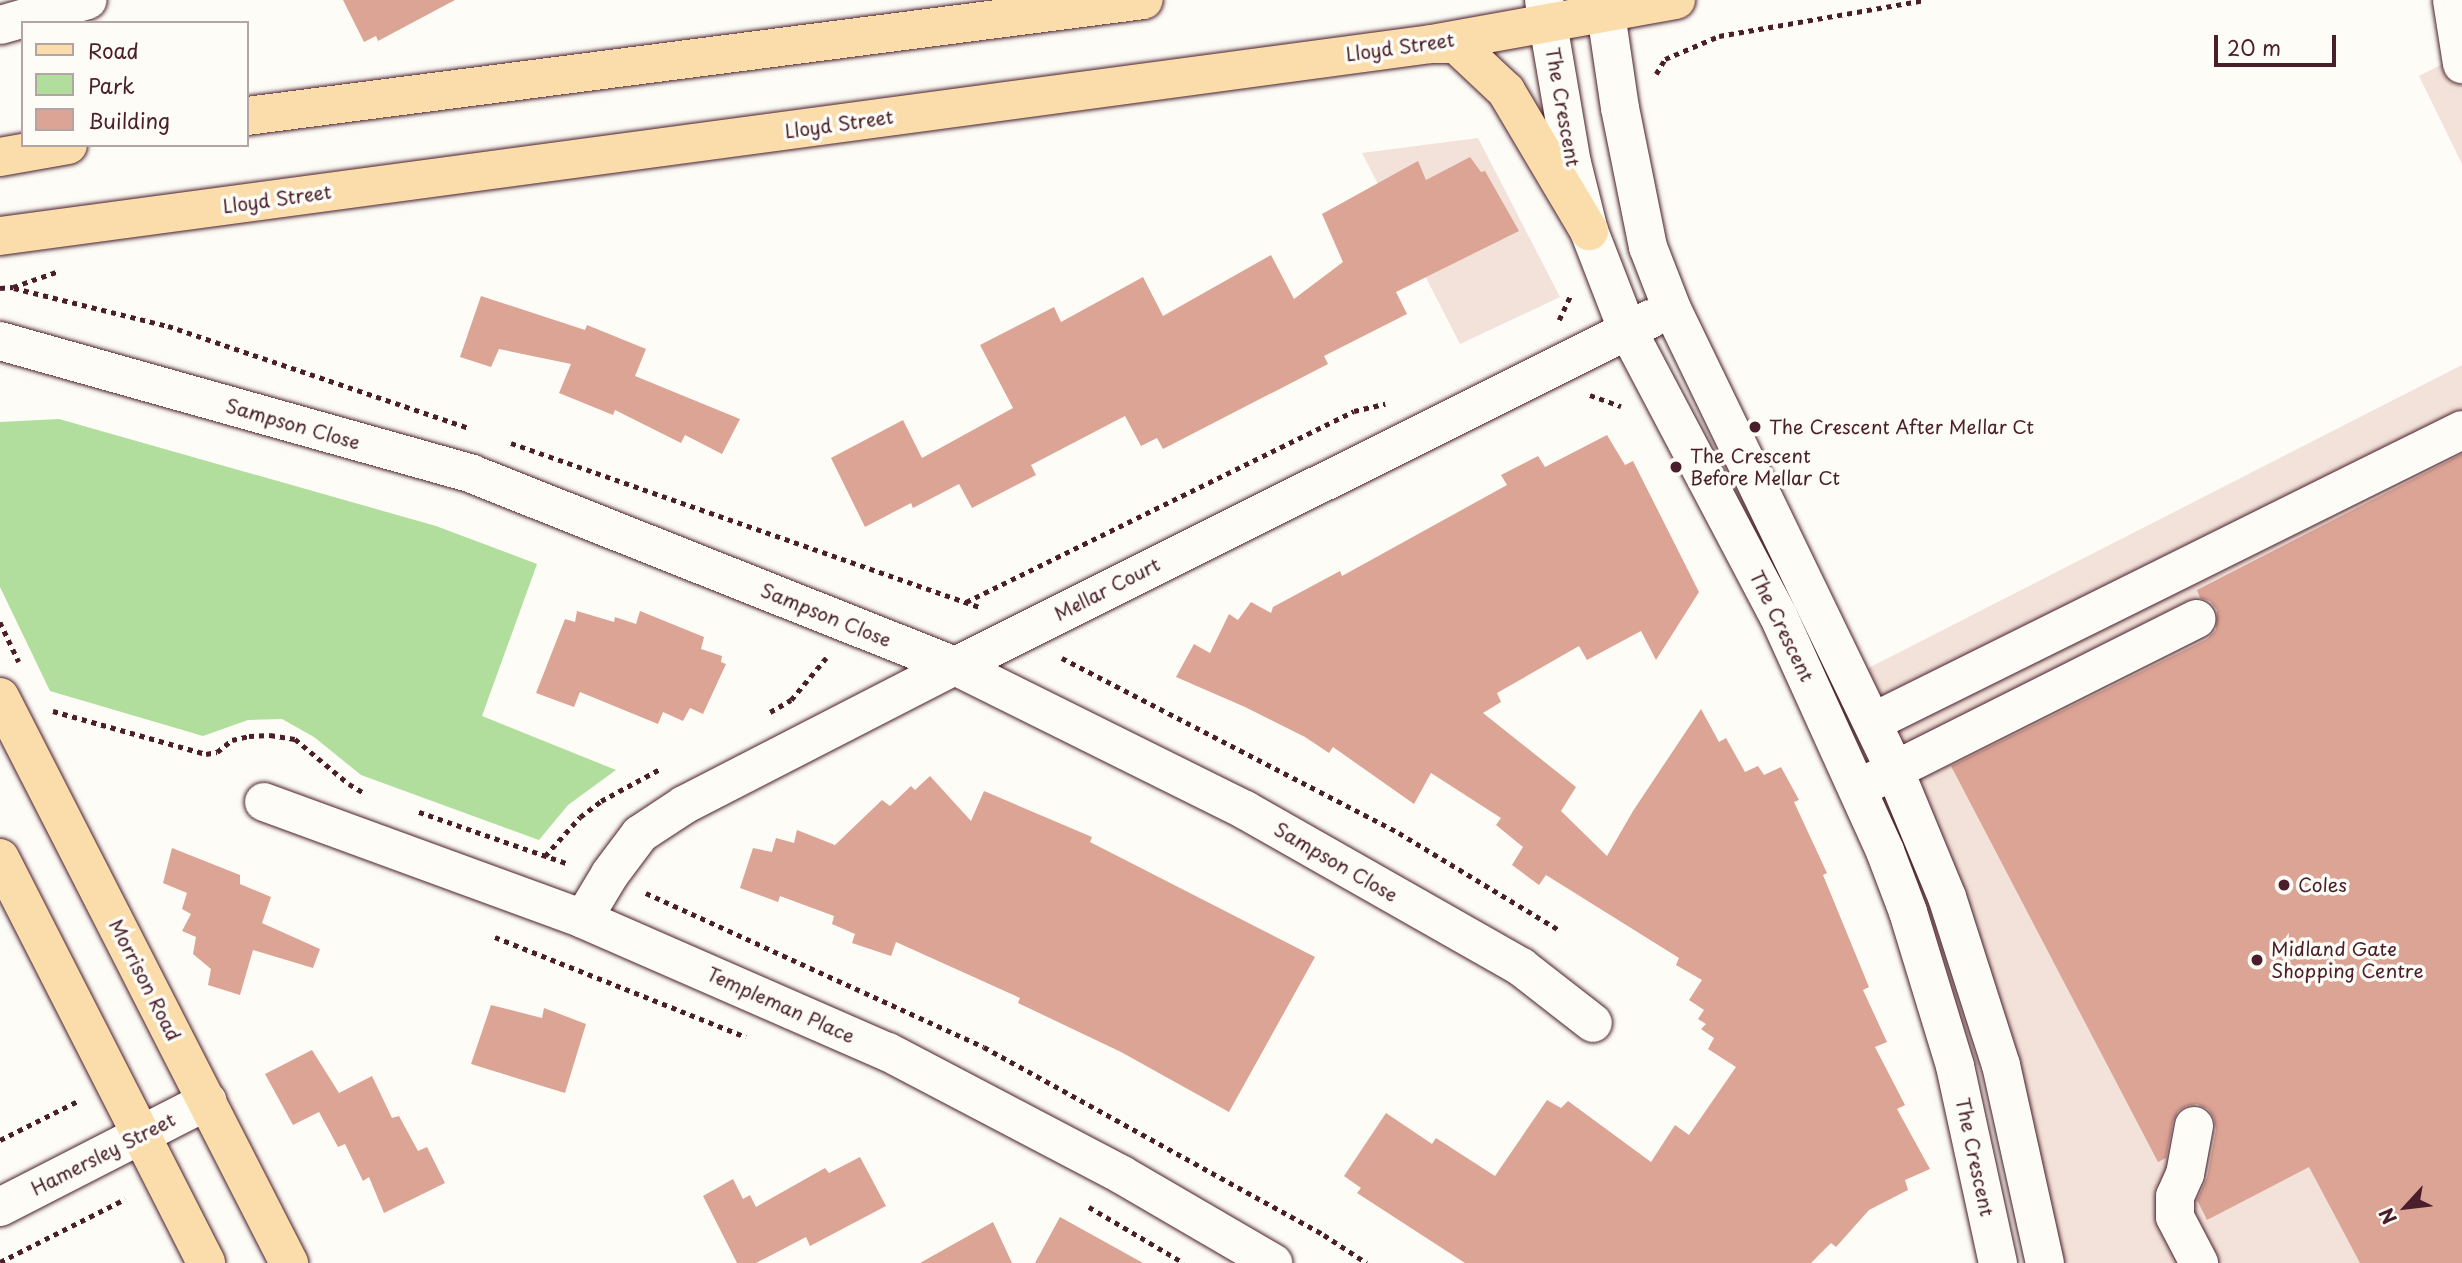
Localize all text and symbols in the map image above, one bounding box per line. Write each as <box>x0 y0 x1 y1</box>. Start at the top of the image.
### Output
legend <box>21 21 248 147</box>
scale bar <box>2217 21 2340 65</box>
street label: Lloyd Street <box>1344 28 1456 66</box>
text: 20 m <box>2227 31 2281 63</box>
text: Road <box>88 34 139 66</box>
street label: The Crescent <box>1541 46 1585 168</box>
text: Park <box>88 69 135 101</box>
text: Building <box>88 104 170 136</box>
street label: Lloyd Street <box>783 105 895 143</box>
street label: Lloyd Street <box>221 180 333 218</box>
street label: Sampson Close <box>223 394 363 454</box>
place label: The Crescent After Mellar Ct <box>1769 416 2035 438</box>
marker: The Crescent After Mellar Ct <box>1747 419 1763 435</box>
place label: The Crescent Before Mellar Ct <box>1690 445 1840 489</box>
marker: The Crescent Before Mellar Ct <box>1668 459 1684 475</box>
street label: Mellar Court <box>1050 552 1164 626</box>
street label: The Crescent <box>1745 567 1819 685</box>
street label: Sampson Close <box>758 578 894 652</box>
street label: Sampson Close <box>1270 817 1402 907</box>
place label: Coles <box>2298 874 2347 896</box>
marker: Coles <box>2276 877 2292 893</box>
street label: Morrison Road <box>105 916 185 1044</box>
place label: Midland Gate Shopping Centre <box>2271 938 2424 982</box>
marker: Midland Gate Shopping Centre <box>2249 952 2265 968</box>
street label: Templeman Place <box>704 962 858 1048</box>
street label: The Crescent <box>1951 1096 1999 1218</box>
street label: Hamersley Street <box>26 1107 180 1201</box>
north arrow <box>2371 1172 2441 1242</box>
text: N <box>2371 1203 2403 1230</box>

